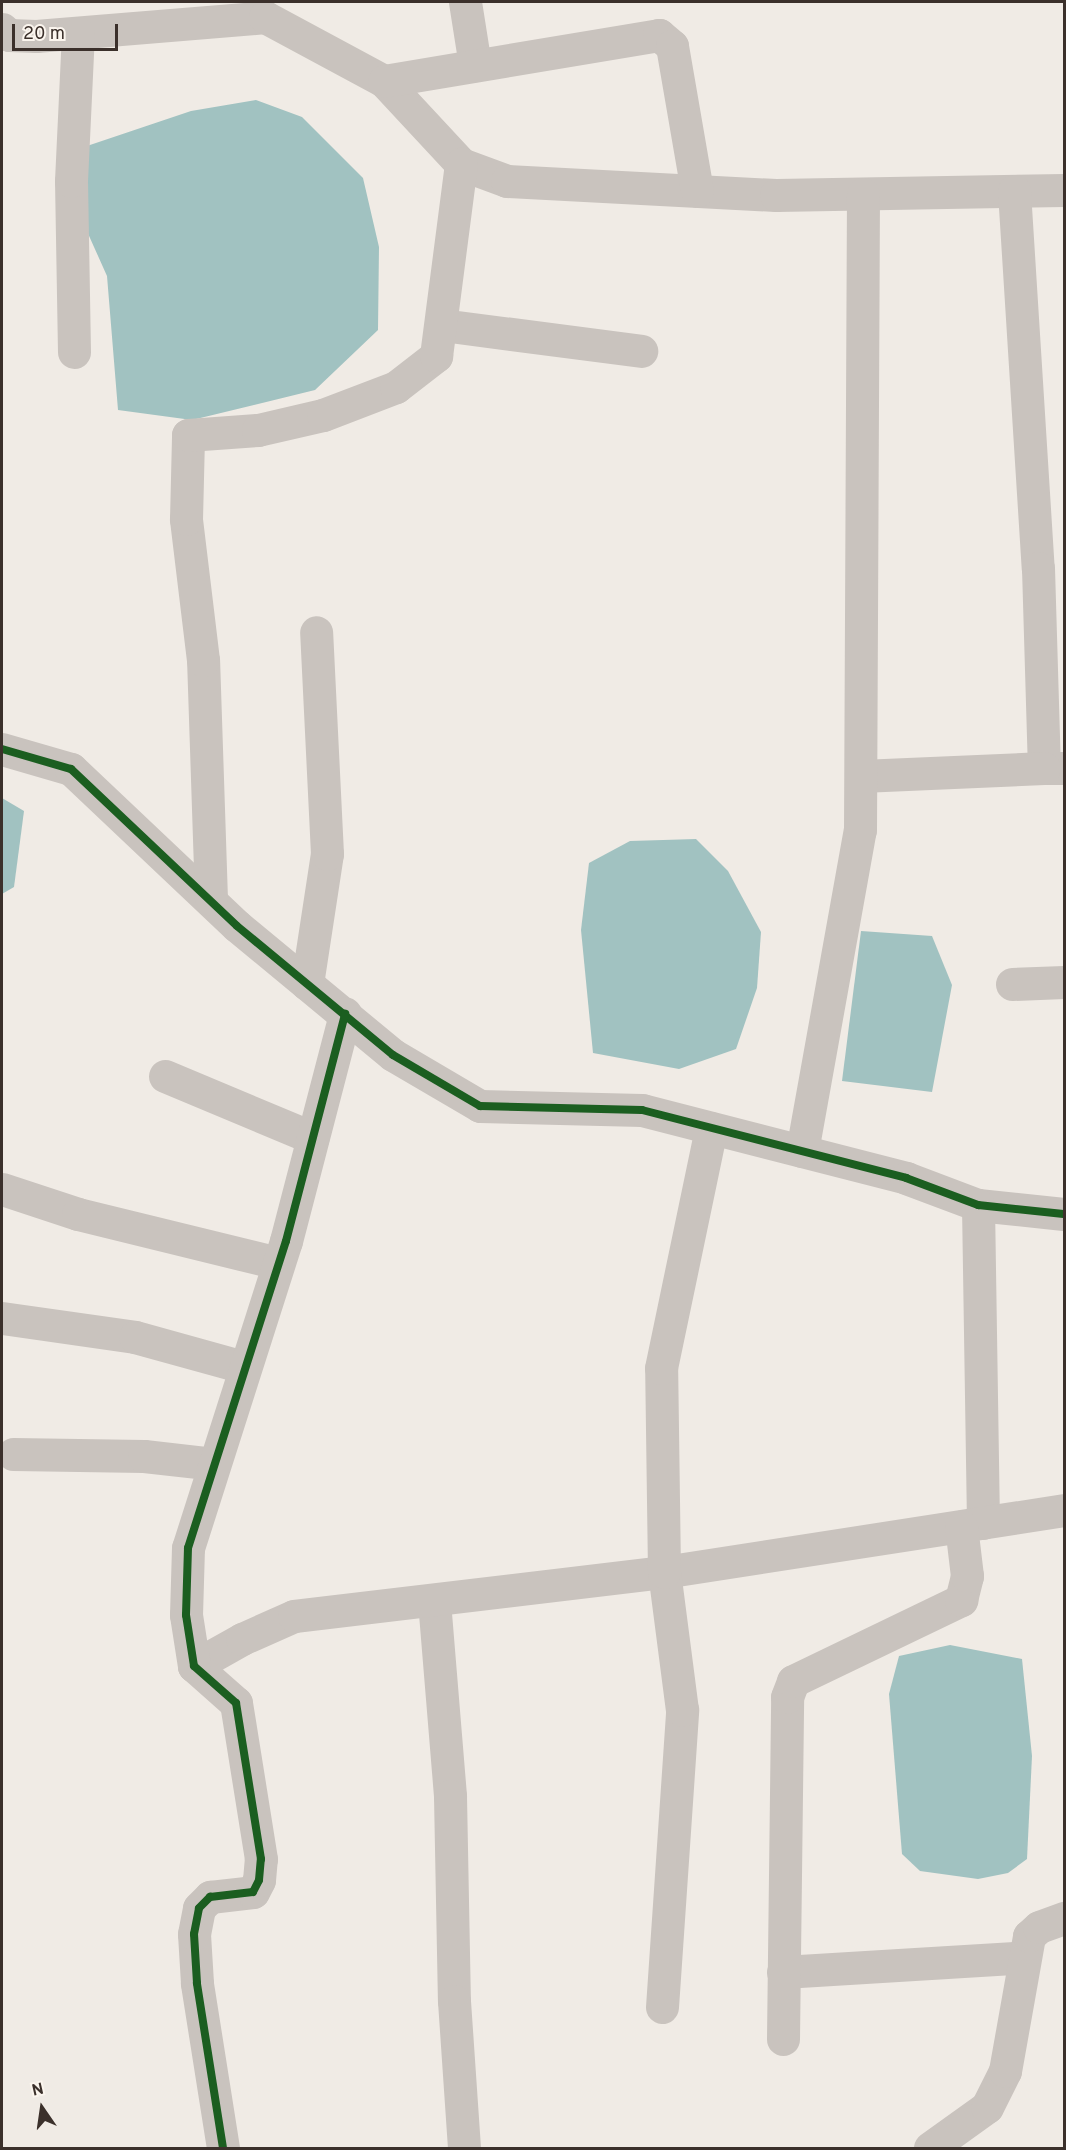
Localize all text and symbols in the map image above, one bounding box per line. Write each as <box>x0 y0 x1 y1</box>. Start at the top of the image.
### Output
scale bar <box>15 12 122 50</box>
text: 20 m <box>23 23 65 46</box>
north arrow <box>12 2078 72 2138</box>
text: N <box>30 2079 46 2101</box>

